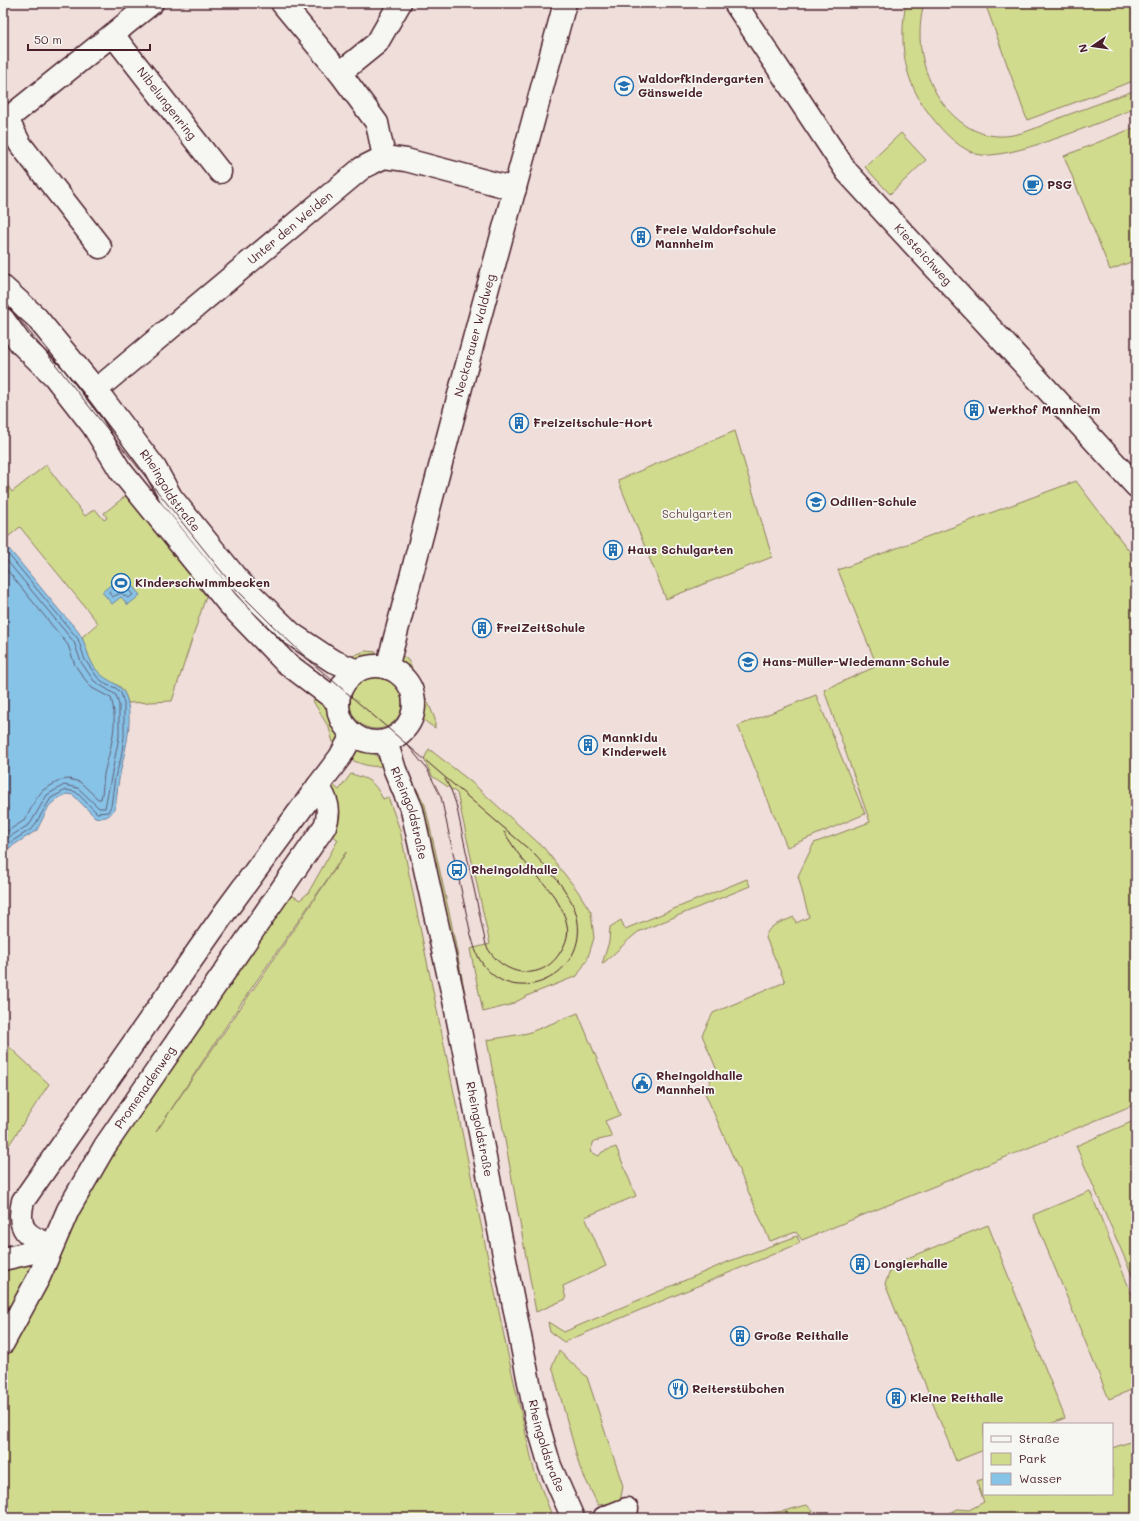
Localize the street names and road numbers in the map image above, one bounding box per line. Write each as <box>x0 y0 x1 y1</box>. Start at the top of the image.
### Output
street label: Nibelungenring <box>134 63 201 143</box>
street label: Unter den Weiden <box>244 187 335 267</box>
street label: Kiesteichweg <box>891 220 956 288</box>
street label: Neckarauer Waldweg <box>450 272 498 399</box>
street label: Rheingoldstraße <box>137 446 205 534</box>
street label: Rheingoldstraße <box>388 764 432 861</box>
street label: Promenadenweg <box>110 1042 178 1132</box>
street label: Rheingoldstraße <box>463 1080 497 1178</box>
street label: Rheingoldstraße <box>526 1398 570 1494</box>

